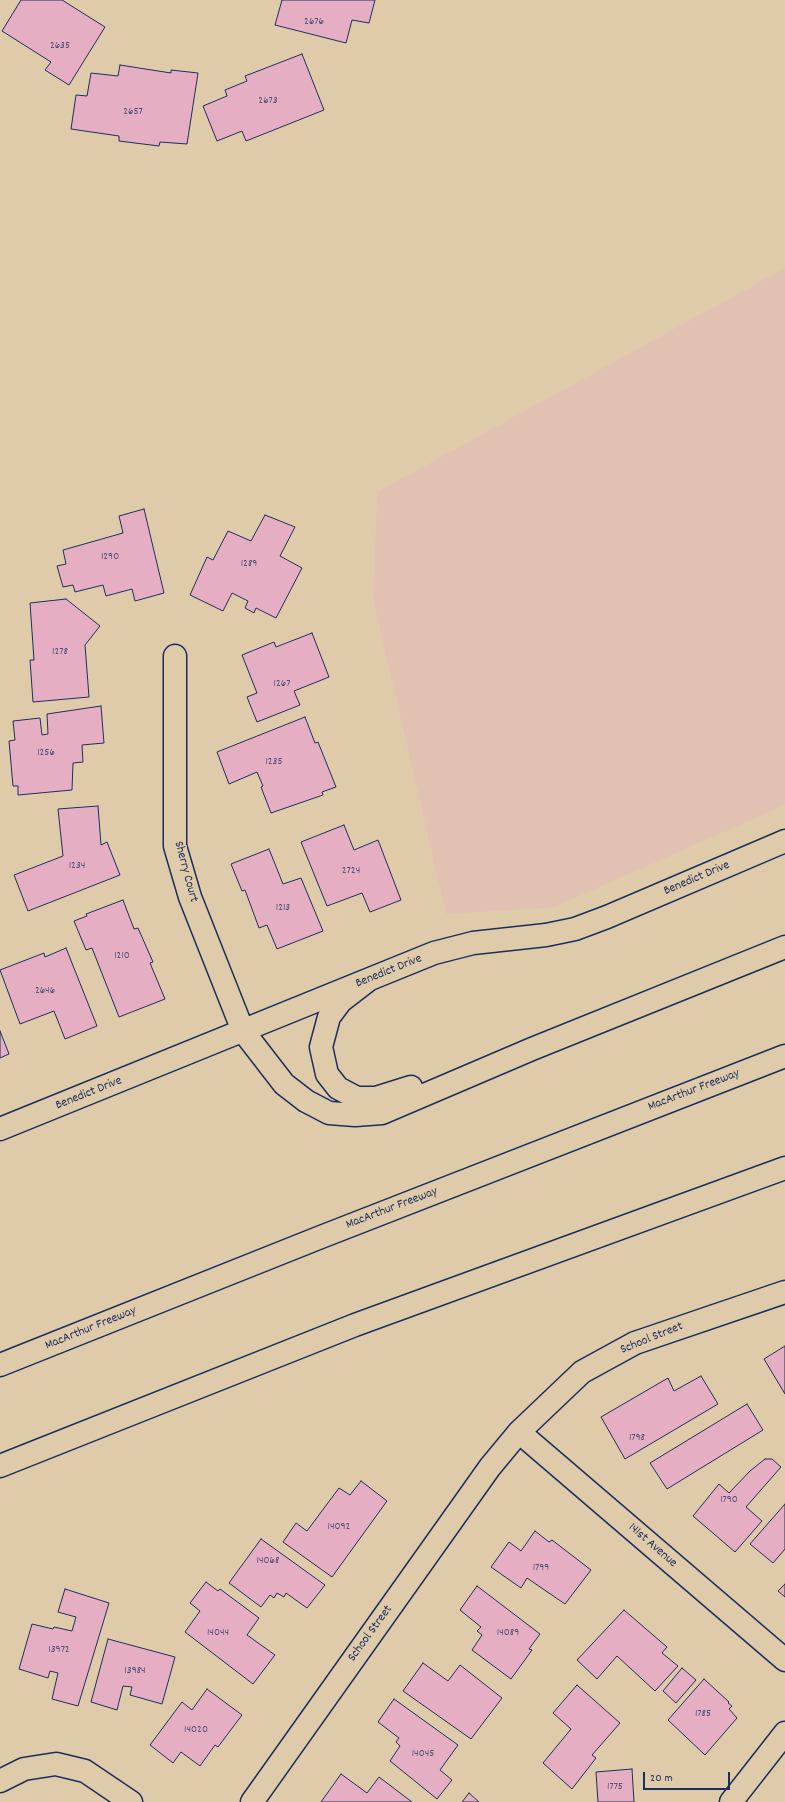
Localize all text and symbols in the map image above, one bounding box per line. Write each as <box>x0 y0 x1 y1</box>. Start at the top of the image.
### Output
house number: 2676 <box>304 15 324 29</box>
house number: 2635 <box>50 39 70 53</box>
house number: 2673 <box>258 94 278 108</box>
house number: 2657 <box>123 105 143 119</box>
house number: 1290 <box>101 550 119 564</box>
house number: 1289 <box>241 557 257 571</box>
house number: 1278 <box>52 645 68 659</box>
house number: 1267 <box>274 677 290 691</box>
house number: 1256 <box>37 746 55 760</box>
house number: 1235 <box>265 755 283 769</box>
street label: Sherry Court <box>169 840 201 904</box>
street label: Benedict Drive <box>662 858 732 900</box>
house number: 1234 <box>69 859 85 873</box>
house number: 2724 <box>342 864 360 878</box>
house number: 1213 <box>276 901 290 915</box>
house number: 1210 <box>114 949 130 963</box>
street label: Benedict Drive <box>354 952 424 992</box>
house number: 2646 <box>35 984 55 998</box>
street label: MacArthur Freeway <box>646 1066 742 1116</box>
street label: Benedict Drive <box>54 1074 124 1114</box>
street label: MacArthur Freeway <box>344 1184 440 1234</box>
street label: MacArthur Freeway <box>43 1304 139 1354</box>
street label: School Street <box>618 1319 686 1359</box>
house number: 1798 <box>629 1431 645 1445</box>
house number: 1790 <box>720 1493 738 1507</box>
house number: 14092 <box>328 1520 350 1534</box>
street label: 141st Avenue <box>624 1520 680 1572</box>
house number: 14068 <box>257 1554 279 1568</box>
house number: 1799 <box>533 1561 549 1575</box>
street label: School Street <box>345 1603 397 1665</box>
house number: 14044 <box>207 1626 229 1640</box>
house number: 14089 <box>497 1626 519 1640</box>
house number: 13972 <box>48 1643 70 1657</box>
house number: 13984 <box>124 1664 146 1678</box>
house number: 1785 <box>695 1707 711 1721</box>
house number: 14020 <box>184 1723 208 1737</box>
house number: 14045 <box>412 1747 434 1761</box>
scale bar <box>645 1764 732 1790</box>
text: 20 m <box>650 1770 673 1787</box>
house number: 1775 <box>607 1780 623 1794</box>

